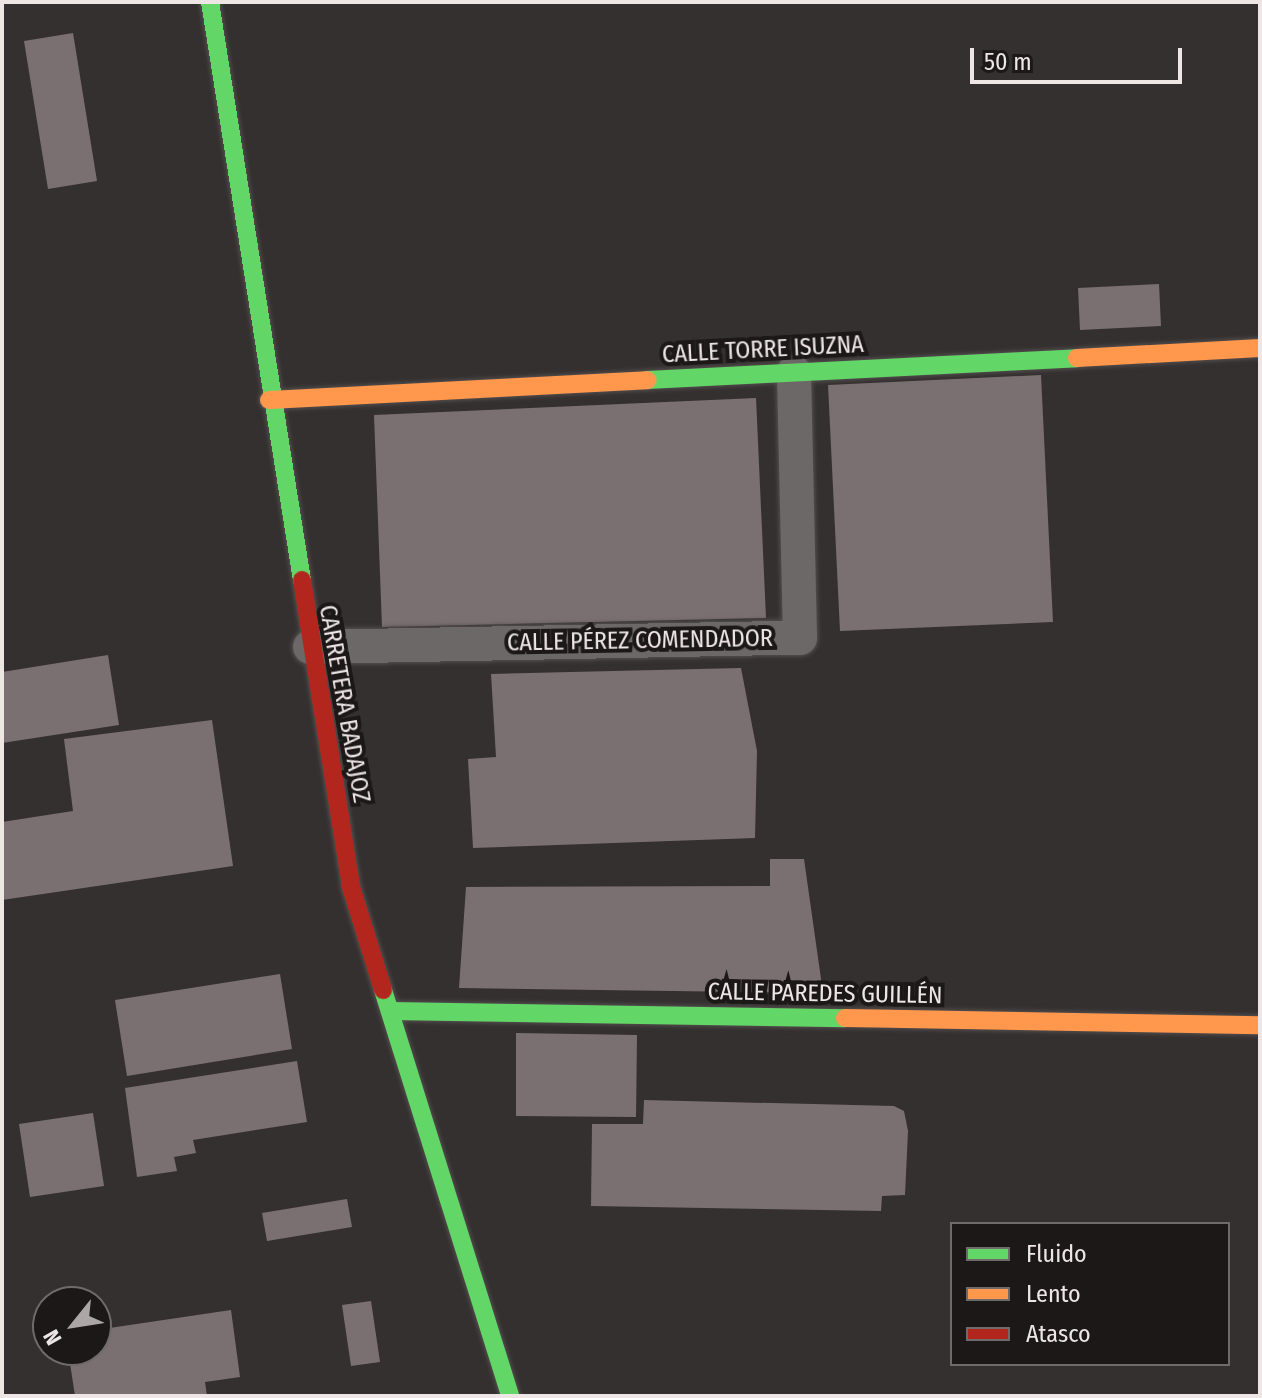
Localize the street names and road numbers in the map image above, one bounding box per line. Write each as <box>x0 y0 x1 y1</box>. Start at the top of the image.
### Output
street label: CALLE TORRE ISUZNA <box>661 330 865 370</box>
street label: CARRETERA BADAJOZ <box>312 603 376 805</box>
street label: CALLE PÉREZ COMENDADOR <box>507 624 773 658</box>
street label: CALLE PAREDES GUILLÉN <box>707 978 943 1010</box>

